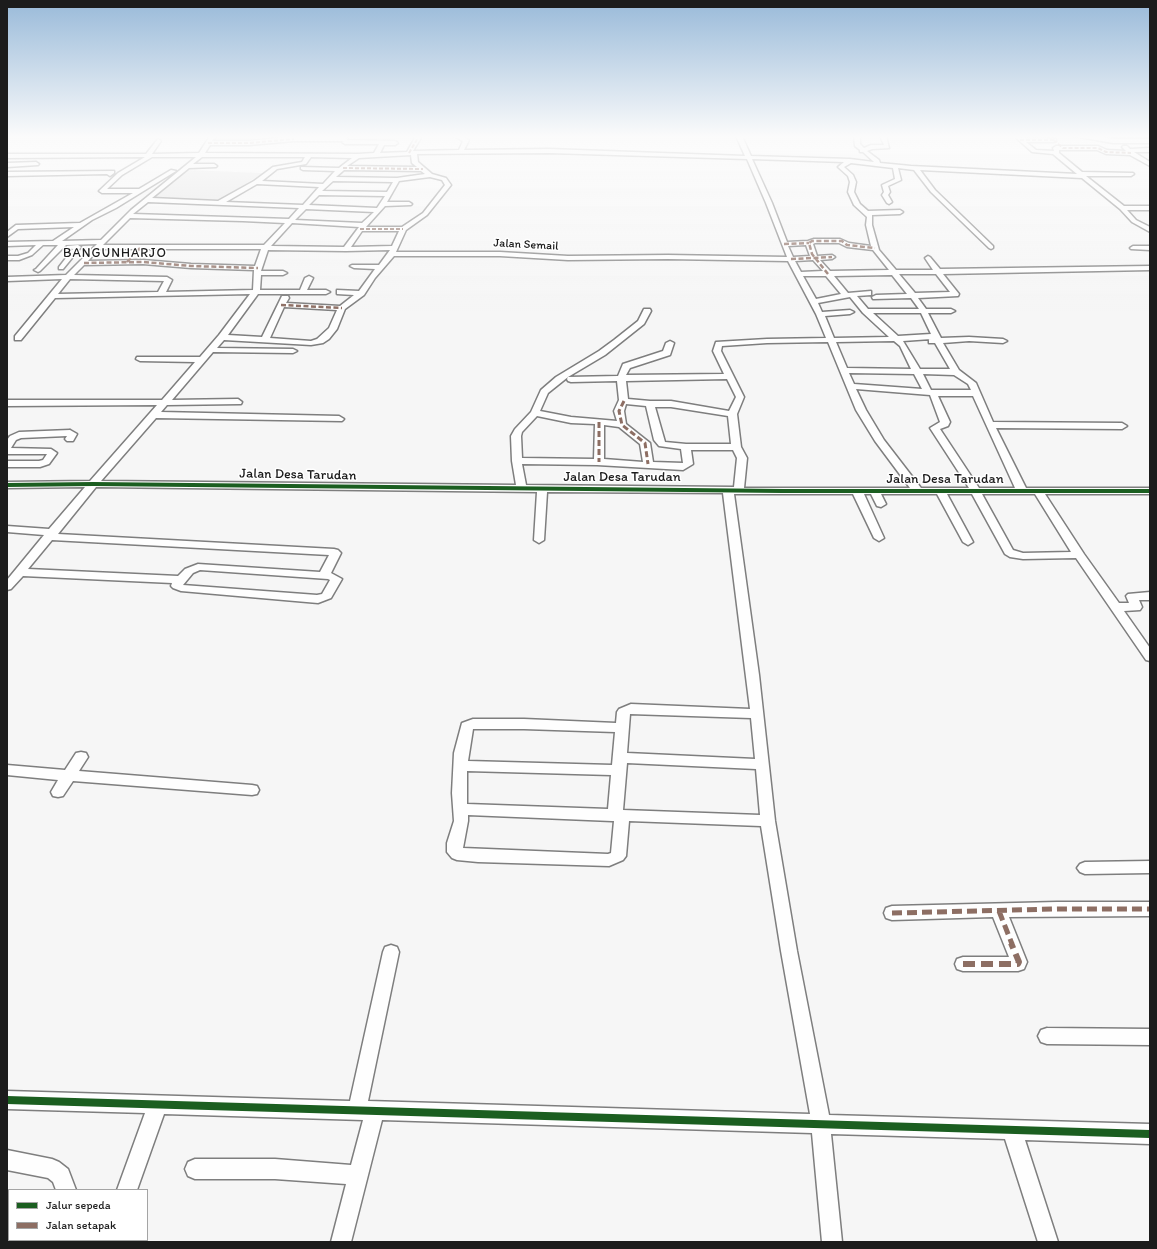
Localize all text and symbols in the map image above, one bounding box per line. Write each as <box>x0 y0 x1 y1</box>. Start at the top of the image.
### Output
street label: Jalan Semail <box>493 236 559 254</box>
district label: BANGUNHARJO <box>63 246 167 262</box>
street label: Jalan Desa Tarudan <box>239 466 357 484</box>
street label: Jalan Desa Tarudan <box>563 469 681 485</box>
street label: Jalan Desa Tarudan <box>886 471 1004 487</box>
legend <box>8 1189 148 1241</box>
text: Jalur sepeda <box>46 1198 111 1212</box>
text: Jalan setapak <box>46 1218 116 1232</box>

